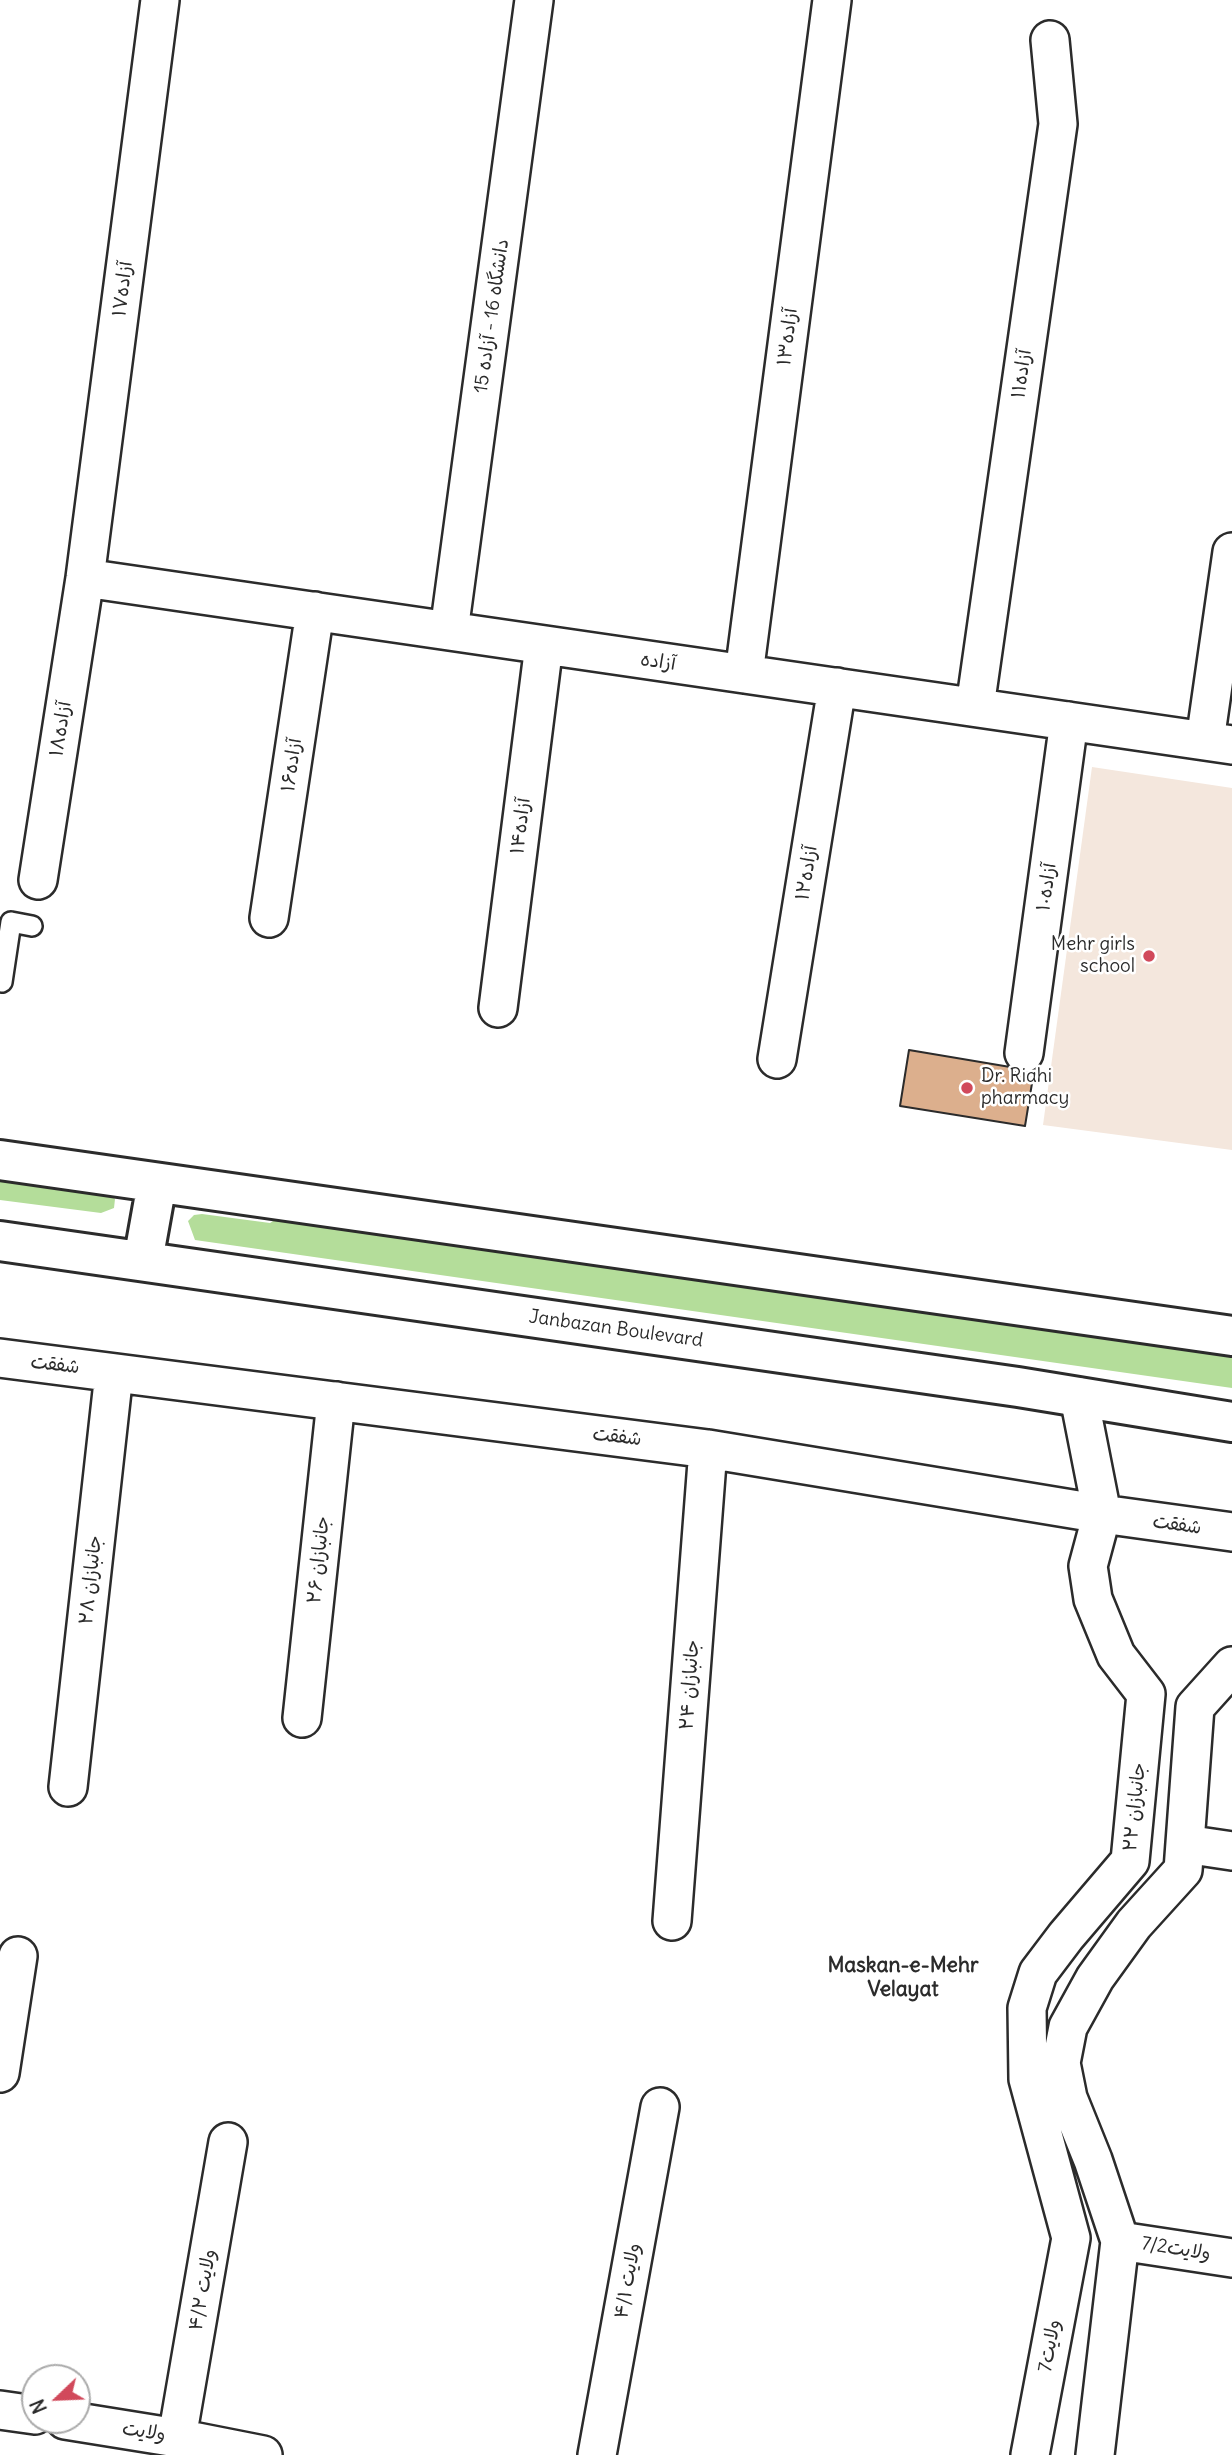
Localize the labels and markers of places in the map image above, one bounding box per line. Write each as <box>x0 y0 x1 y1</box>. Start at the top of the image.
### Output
place label: Mehr girls school <box>1051 934 1135 978</box>
marker: Mehr girls school <box>1141 948 1157 964</box>
place label: Dr. Riahi pharmacy <box>981 1066 1069 1110</box>
marker: Dr. Riahi pharmacy <box>959 1080 975 1096</box>

